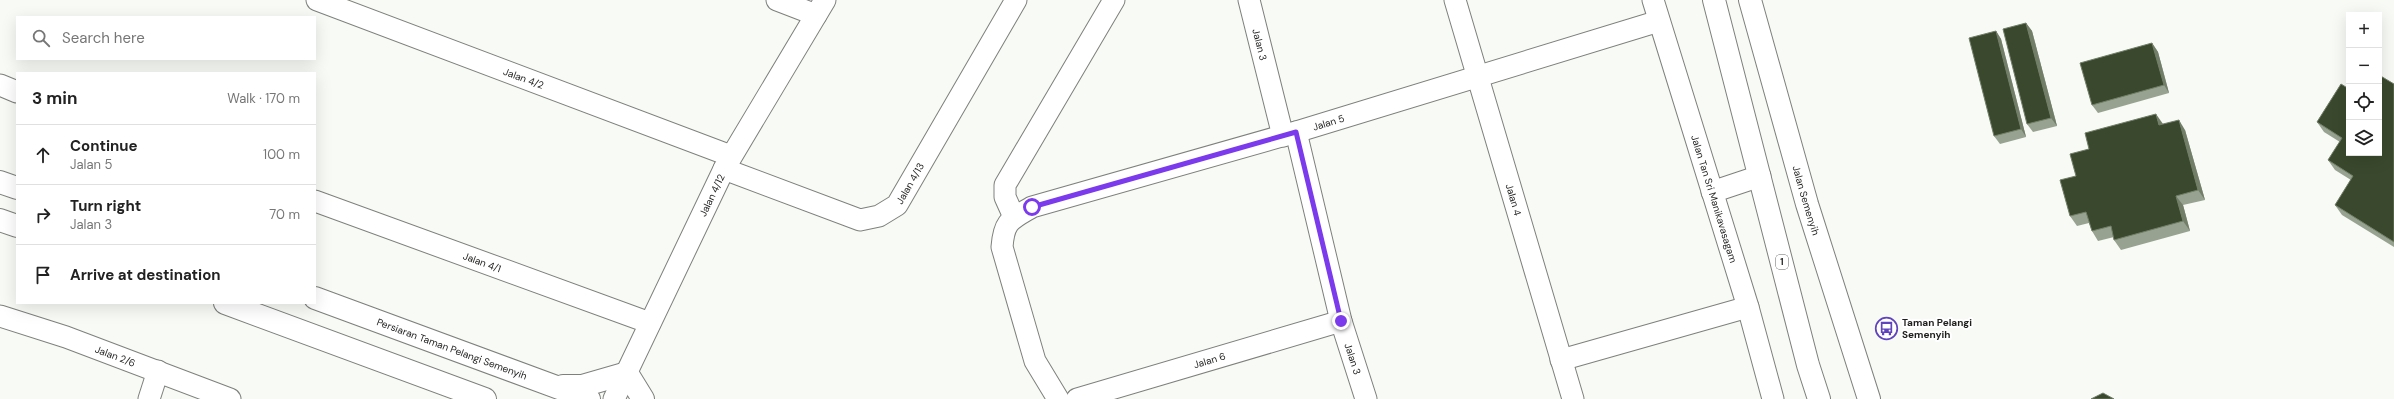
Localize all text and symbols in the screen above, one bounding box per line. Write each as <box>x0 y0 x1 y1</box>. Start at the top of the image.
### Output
map controls <box>2346 12 2382 156</box>
button: + <box>2346 12 2382 48</box>
search box <box>16 16 316 60</box>
icon: search <box>30 27 52 49</box>
street label: Jalan 3 <box>1249 27 1270 62</box>
text: Search here <box>62 28 145 48</box>
button: − <box>2346 48 2382 84</box>
street label: Jalan 4/2 <box>502 65 546 92</box>
button: locate <box>2346 84 2382 120</box>
text: 3 min <box>32 87 77 109</box>
text: Walk · 170 m <box>227 90 300 107</box>
street label: Jalan 5 <box>1311 112 1346 134</box>
button: layers <box>2346 120 2382 156</box>
street label: Jalan Tan Sri Manikavasagam <box>1688 133 1740 264</box>
text: Continue <box>70 136 138 156</box>
icon: ahead <box>32 144 54 166</box>
text: 100 m <box>263 146 300 163</box>
text: Jalan 5 <box>70 156 112 173</box>
street label: Jalan 4/13 <box>893 160 927 206</box>
street label: Jalan Semenyih <box>1790 164 1823 237</box>
street label: Jalan 4/12 <box>696 172 728 219</box>
street label: Jalan 4 <box>1503 182 1524 217</box>
text: Turn right <box>70 196 141 216</box>
route start <box>1023 198 1041 216</box>
icon: right <box>32 204 54 226</box>
text: 70 m <box>269 206 300 223</box>
text: Jalan 3 <box>70 216 112 233</box>
street label: Jalan 4/1 <box>461 249 503 275</box>
road number: 1 <box>1776 255 1788 269</box>
icon: arrive <box>32 264 54 286</box>
text: Arrive at destination <box>70 265 221 285</box>
route end <box>1332 312 1350 330</box>
street label: Persiaran Taman Pelangi Semenyih <box>375 315 529 383</box>
bus stop icon: Taman Pelangi Semenyih <box>1874 315 1900 341</box>
place label: Taman Pelangi Semenyih <box>1902 316 1972 341</box>
street label: Jalan 3 <box>1341 342 1364 377</box>
street label: Jalan 2/6 <box>93 343 137 370</box>
street label: Jalan 6 <box>1192 349 1227 371</box>

